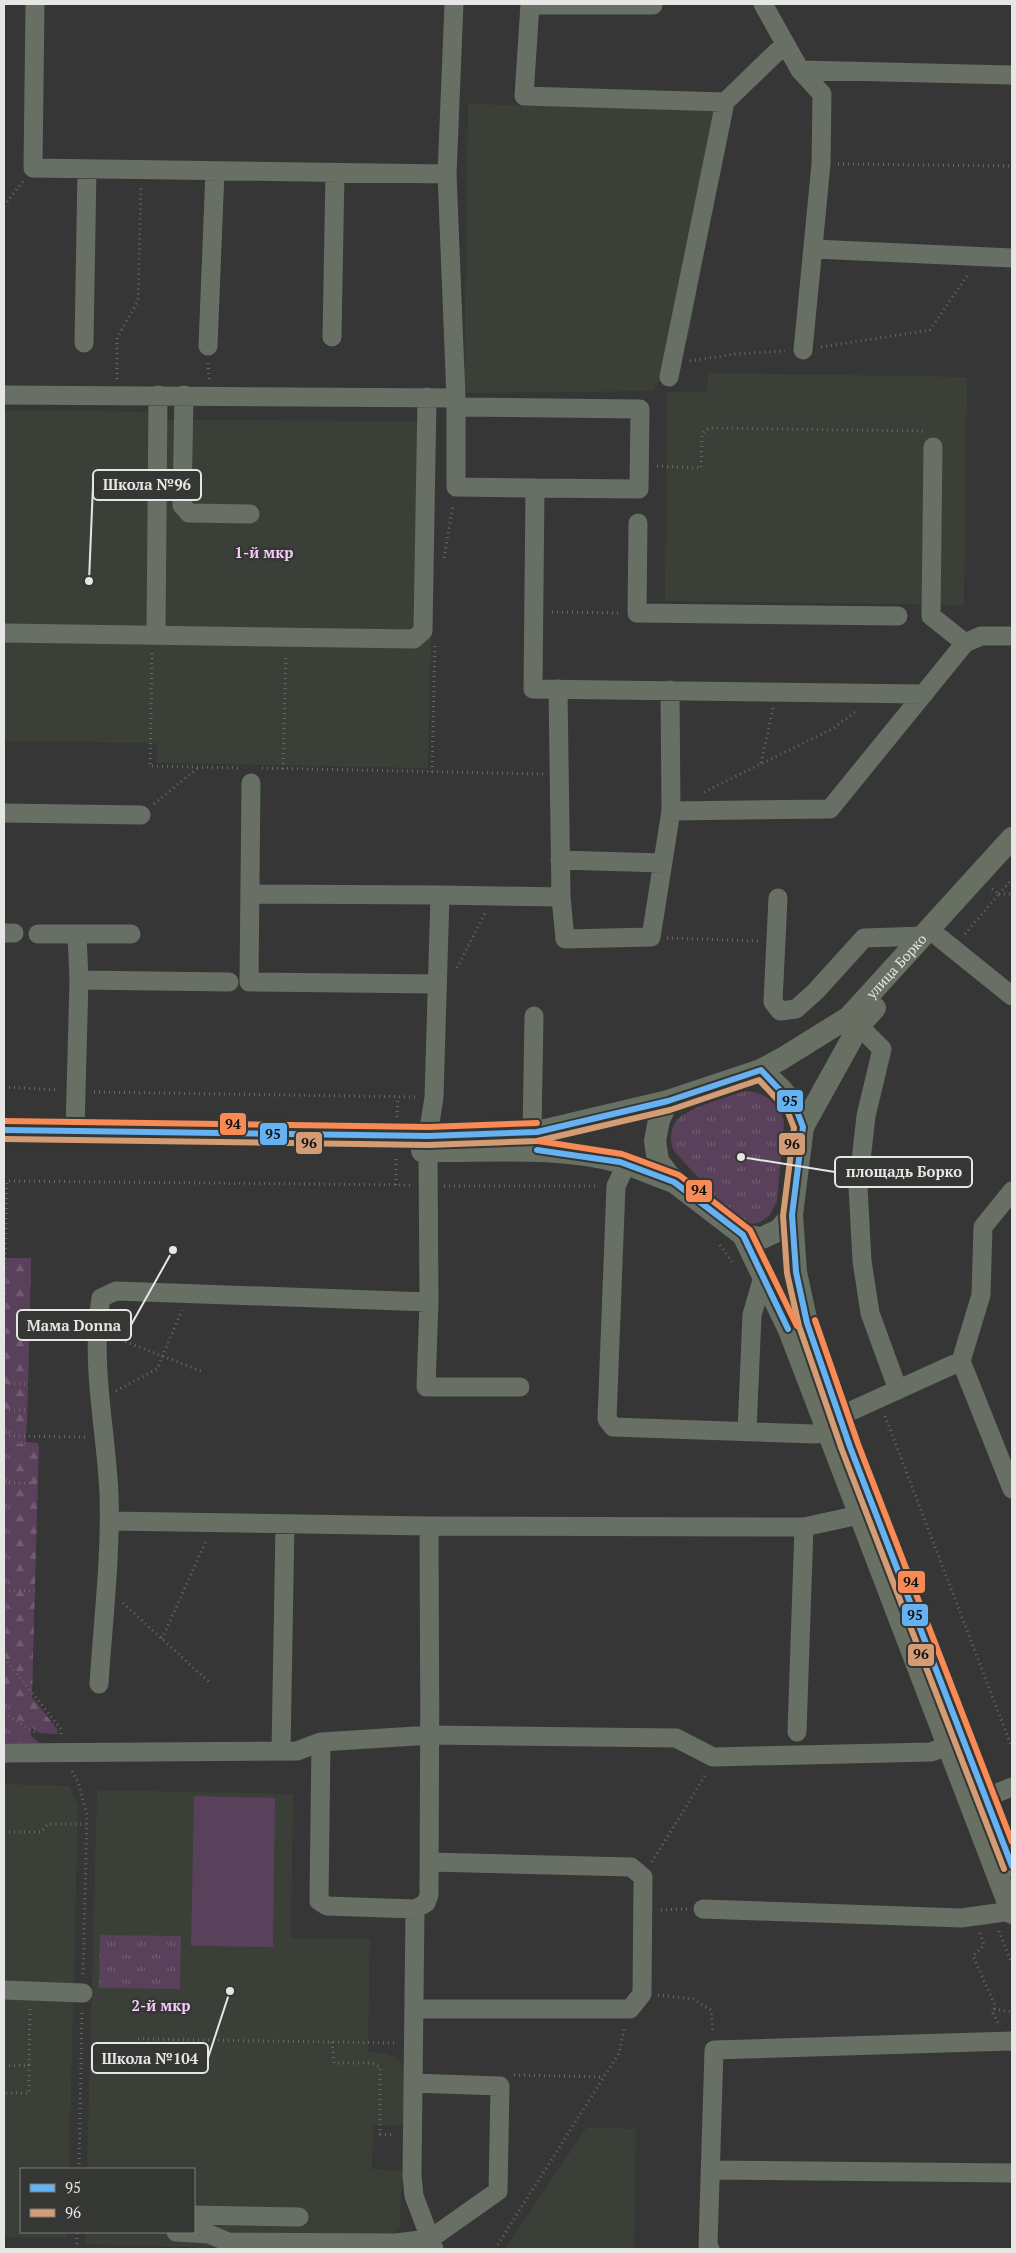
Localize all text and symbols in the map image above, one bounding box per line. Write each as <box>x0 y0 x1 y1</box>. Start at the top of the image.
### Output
callout: Школа №96 <box>93 470 201 500</box>
text: Школа №96 <box>103 474 192 494</box>
district label: 1-й мкр <box>235 542 293 562</box>
street label: улица Борко <box>861 929 930 1003</box>
line badge: 95 <box>776 1089 804 1113</box>
text: 95 <box>782 1091 798 1110</box>
line badge: 94 <box>219 1112 247 1136</box>
text: 94 <box>225 1114 241 1133</box>
line badge: 95 <box>259 1122 288 1146</box>
text: 95 <box>265 1124 281 1143</box>
line badge: 96 <box>295 1131 323 1155</box>
line badge: 96 <box>778 1132 806 1156</box>
text: 96 <box>301 1133 317 1152</box>
text: 96 <box>784 1134 800 1153</box>
callout: площадь Борко <box>835 1157 972 1187</box>
text: площадь Борко <box>846 1161 962 1181</box>
line badge: 94 <box>685 1179 713 1203</box>
text: 94 <box>691 1180 707 1199</box>
callout: Мама Donna <box>17 1310 131 1340</box>
text: Мама Donna <box>27 1315 122 1335</box>
line badge: 94 <box>897 1570 926 1594</box>
text: 94 <box>903 1572 919 1591</box>
line badge: 95 <box>901 1603 929 1627</box>
text: 95 <box>907 1605 923 1624</box>
line badge: 96 <box>907 1643 935 1667</box>
text: 96 <box>913 1644 929 1663</box>
district label: 2-й мкр <box>132 1995 190 2015</box>
callout: Школа №104 <box>92 2043 208 2073</box>
text: Школа №104 <box>102 2048 199 2068</box>
legend <box>20 2168 195 2233</box>
text: 95 <box>65 2177 81 2197</box>
text: 96 <box>65 2202 81 2222</box>

